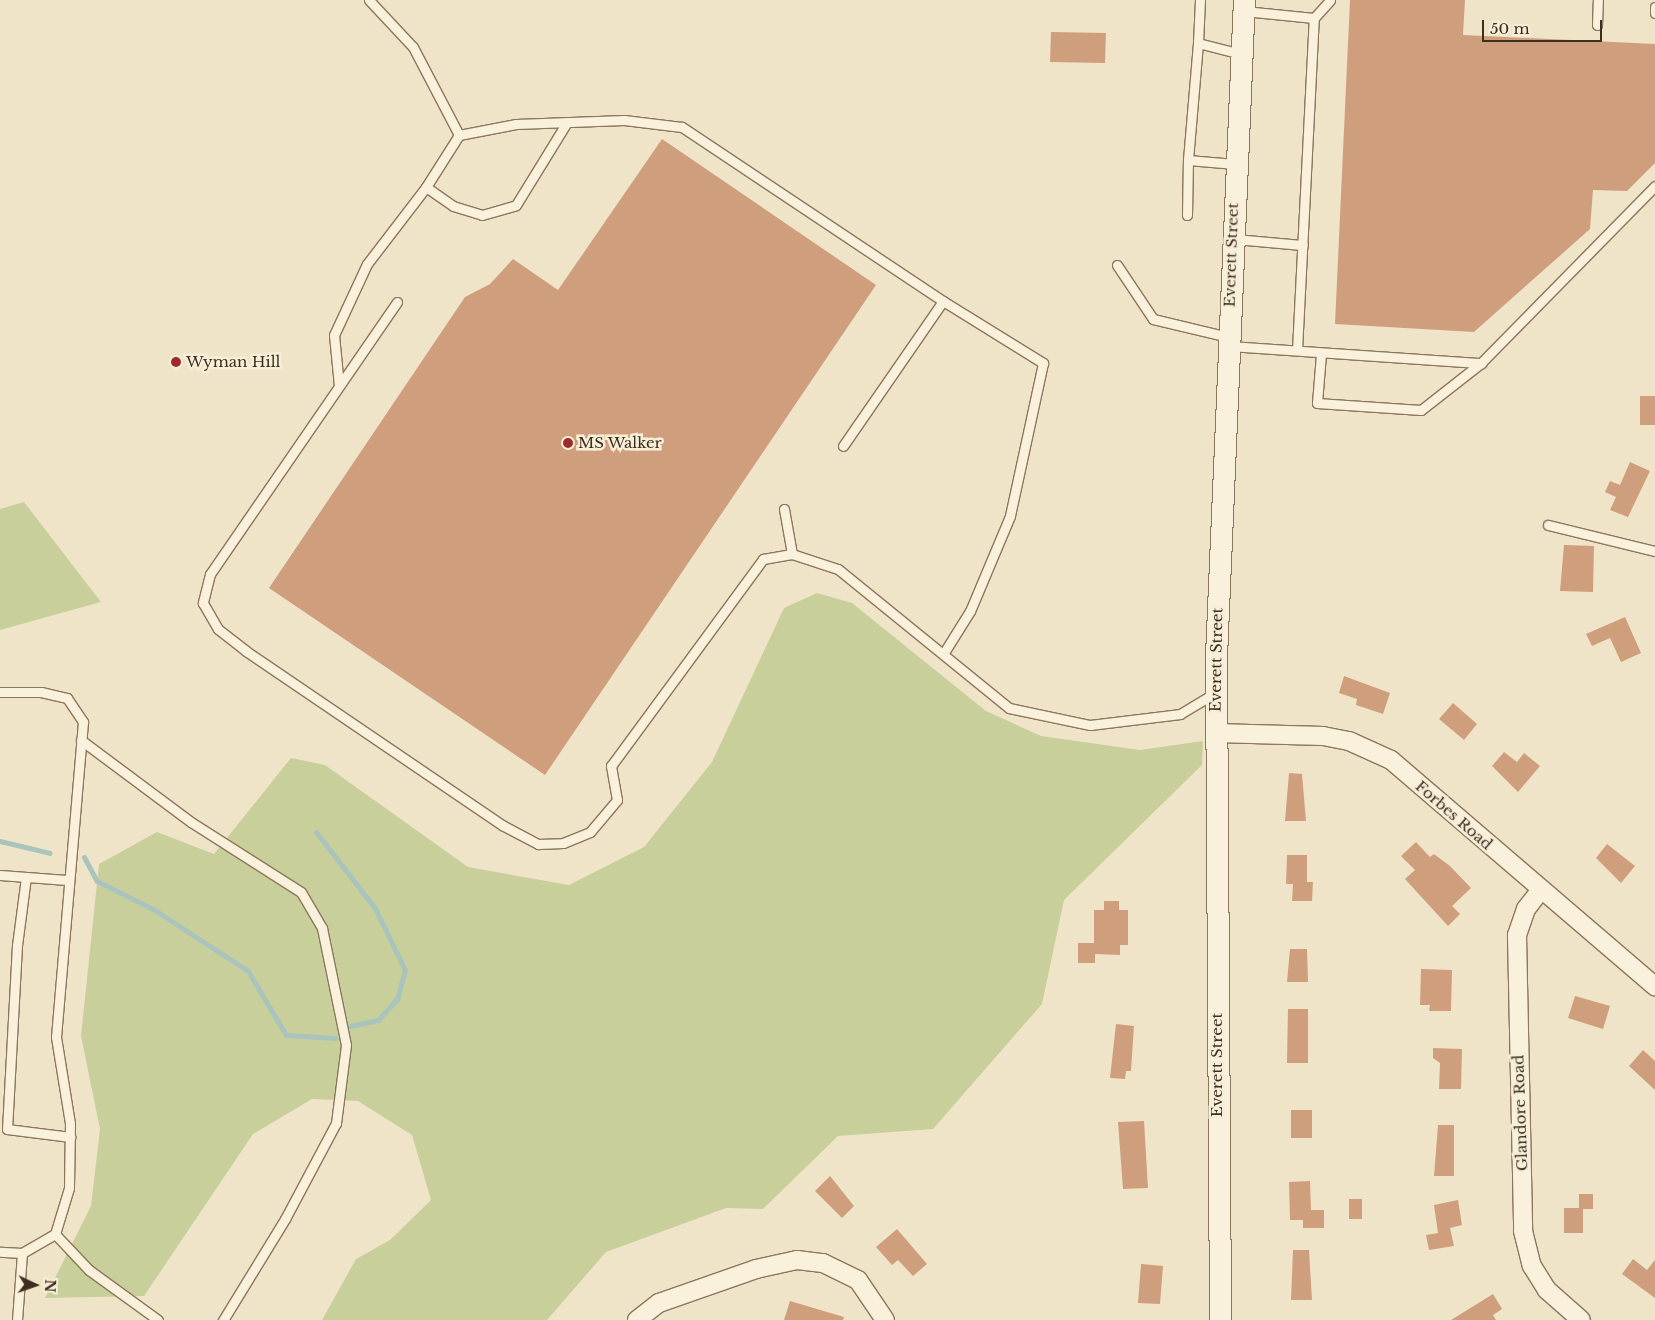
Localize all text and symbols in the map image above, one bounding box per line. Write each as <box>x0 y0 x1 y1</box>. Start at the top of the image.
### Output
scale bar <box>1485 10 1605 42</box>
text: 50 m <box>1490 19 1530 38</box>
street label: Everett Street <box>1220 203 1242 307</box>
place label: Wyman Hill <box>186 353 280 371</box>
marker: Wyman Hill <box>170 356 182 368</box>
place label: MS Walker <box>578 434 662 452</box>
marker: MS Walker <box>562 437 574 449</box>
street label: Everett Street <box>1206 608 1226 712</box>
street label: Forbes Road <box>1412 777 1496 853</box>
street label: Everett Street <box>1208 1013 1226 1117</box>
street label: Glandore Road <box>1509 1055 1531 1171</box>
north arrow <box>10 1260 60 1310</box>
text: N <box>41 1279 59 1293</box>

